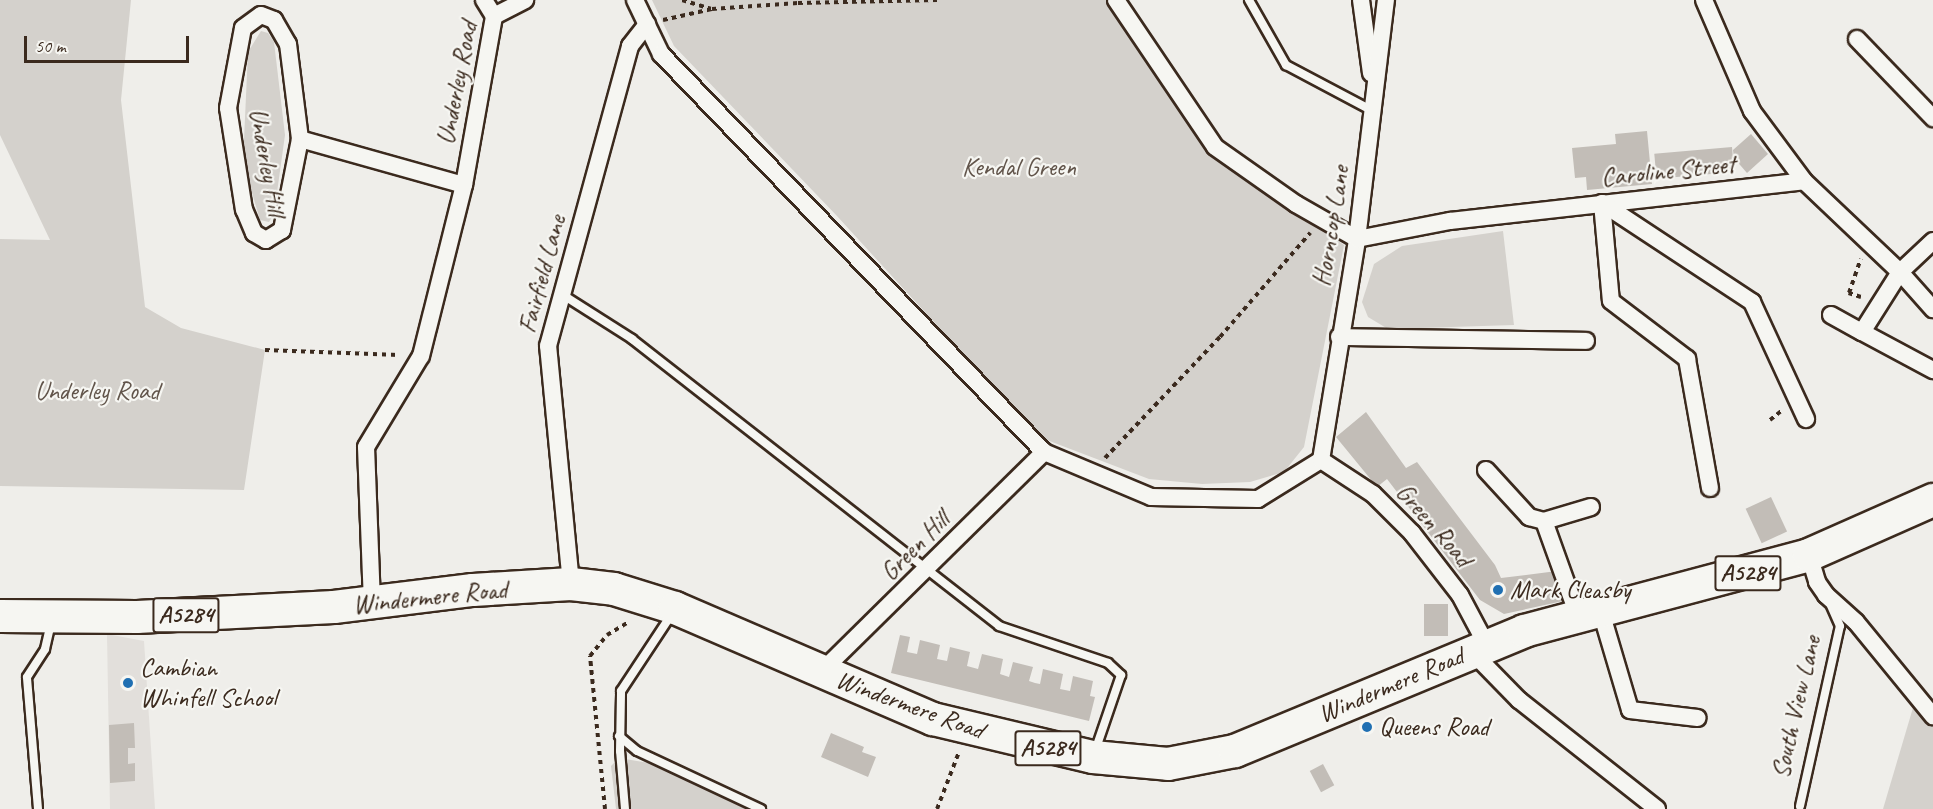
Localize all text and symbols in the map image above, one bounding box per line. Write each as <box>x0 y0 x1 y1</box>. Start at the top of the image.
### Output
street label: Underley Road <box>430 19 484 147</box>
scale bar <box>27 24 192 62</box>
text: 50 m <box>35 35 66 57</box>
street label: Underley Hill <box>242 106 292 218</box>
street label: Caroline Street <box>1599 148 1737 194</box>
park label: Kendal Green <box>962 151 1076 183</box>
street label: Horncop Lane <box>1306 163 1356 289</box>
street label: Fairfield Lane <box>511 212 573 336</box>
park label: Underley Road <box>35 375 159 407</box>
street label: Green Road <box>1389 477 1479 573</box>
street label: Green Hill <box>874 505 956 587</box>
road number: A5284 <box>1714 552 1782 594</box>
street label: Windermere Road <box>351 573 509 621</box>
place label: Mark Cleasby <box>1510 574 1630 606</box>
marker: Mark Cleasby <box>1491 583 1505 597</box>
road number: A5284 <box>152 594 220 636</box>
street label: South View Lane <box>1764 632 1828 782</box>
street label: Windermere Road <box>1314 640 1468 730</box>
place label: Cambian Whinfell School <box>140 652 275 714</box>
street label: Windermere Road <box>832 664 988 746</box>
marker: Cambian Whinfell School <box>121 676 135 690</box>
place label: Queens Road <box>1379 711 1489 743</box>
marker: Queens Road <box>1360 720 1374 734</box>
road number: A5284 <box>1014 727 1082 769</box>

